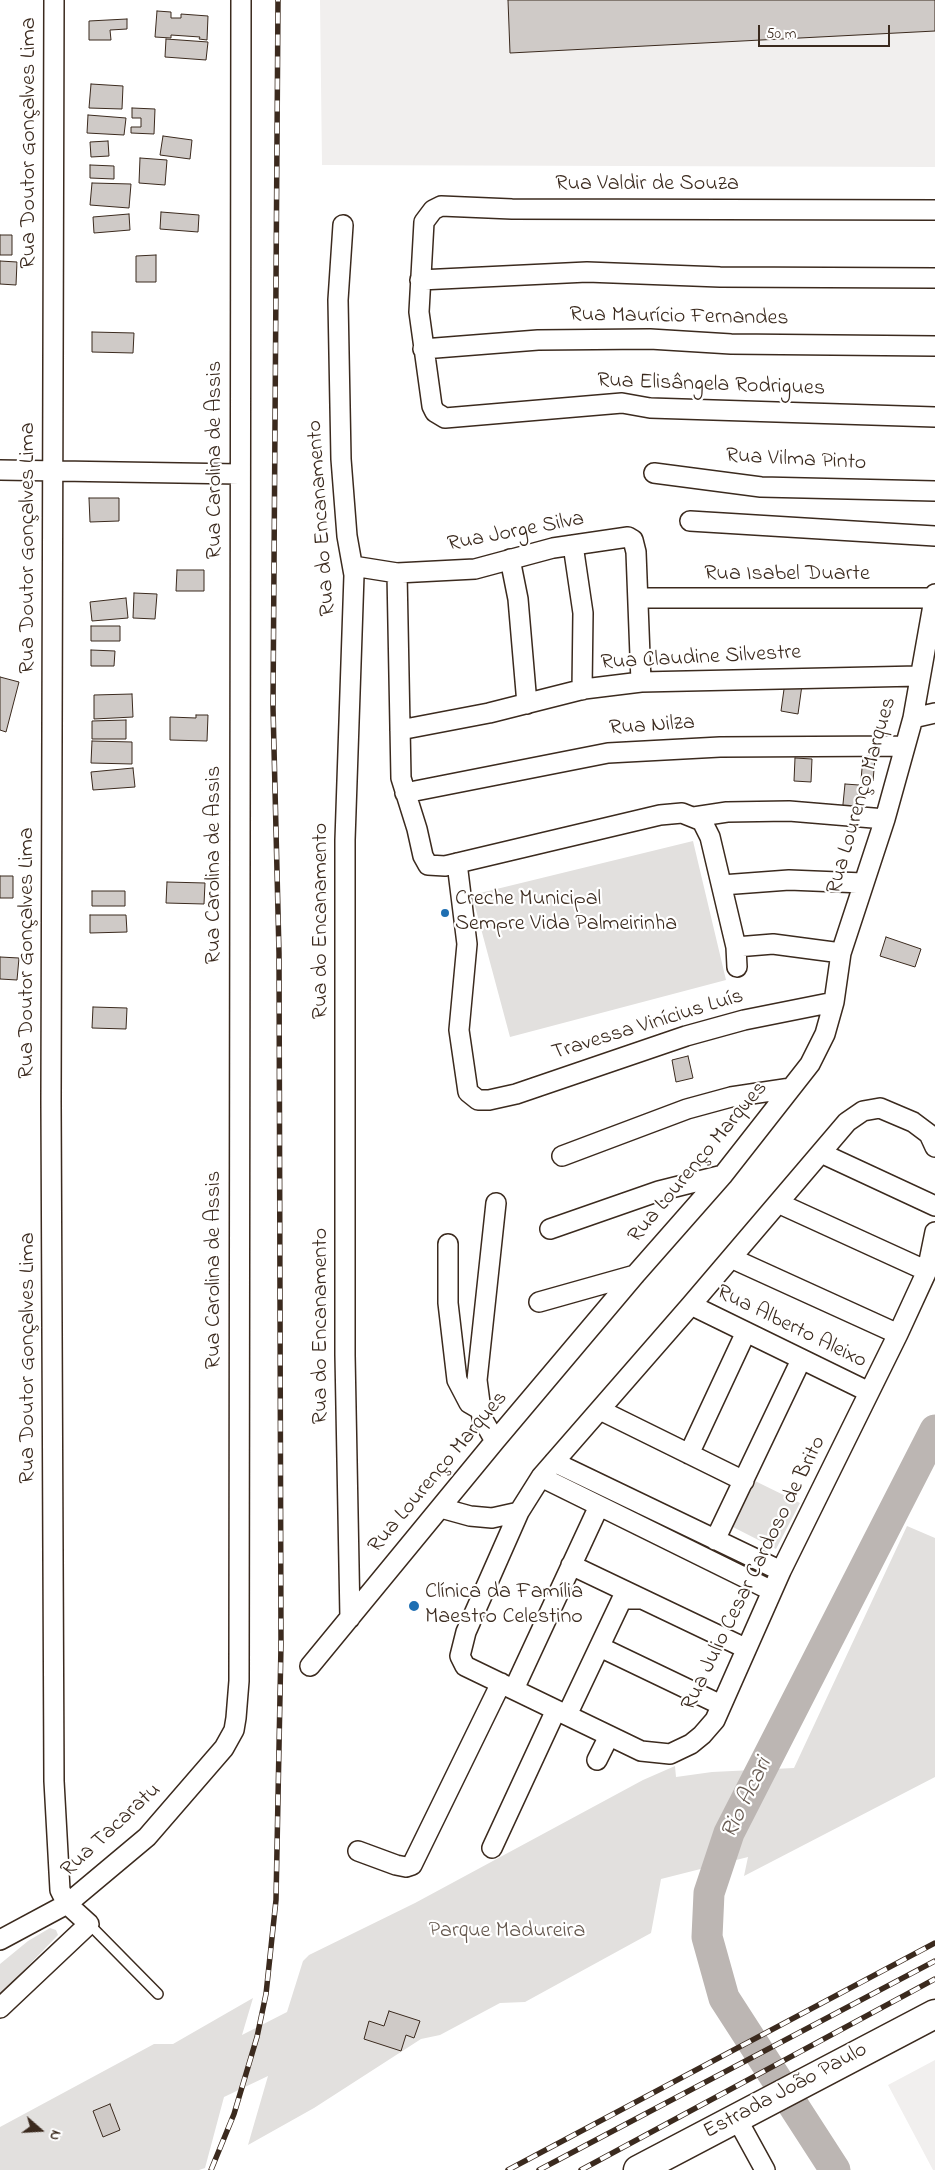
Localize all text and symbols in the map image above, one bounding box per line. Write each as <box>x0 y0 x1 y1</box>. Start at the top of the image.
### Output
scale bar <box>760 15 892 47</box>
street label: Rua Doutor Gonçalves Lima <box>17 17 43 269</box>
text: 50 m <box>766 23 796 45</box>
street label: Rua Valdir de Souza <box>555 172 739 198</box>
street label: Rua Maurício Fernandes <box>569 303 789 333</box>
street label: Rua Carolina de Assis <box>203 361 229 559</box>
street label: Rua Elisângela Rodrigues <box>597 369 825 403</box>
street label: Rua do Encanamento <box>303 419 343 617</box>
street label: Rua Doutor Gonçalves Lima <box>16 422 42 674</box>
street label: Rua Vilma Pinto <box>725 444 867 478</box>
street label: Rua Jorge Silva <box>446 507 586 559</box>
street label: Rua Isabel Duarte <box>704 562 870 588</box>
street label: Rua Claudine Silvestre <box>600 641 802 677</box>
street label: Rua Lourenço Marques <box>822 695 904 897</box>
street label: Rua Nilza <box>608 711 696 743</box>
street label: Rua Carolina de Assis <box>202 766 228 964</box>
street label: Rua do Encanamento <box>309 823 335 1019</box>
street label: Rua Doutor Gonçalves Lima <box>15 827 41 1079</box>
place label: Creche Municipal Sempre Vida Palmeirinha <box>455 887 677 938</box>
marker: Creche Municipal Sempre Vida Palmeirinha <box>439 907 451 919</box>
street label: Travessa Vinícius Luís <box>549 984 747 1068</box>
street label: Rua Lourenço Marques <box>624 1077 774 1249</box>
street label: Rua Carolina de Assis <box>202 1171 228 1369</box>
street label: Rua do Encanamento <box>309 1228 335 1424</box>
street label: Rua Doutor Gonçalves Lima <box>16 1232 42 1484</box>
street label: Rua Alberto Aleixo <box>712 1280 870 1376</box>
street label: Rua Lourenço Marques <box>364 1387 514 1559</box>
street label: Rua Julio Cesar Cardoso de Brito <box>677 1432 833 1716</box>
place label: Clínica da Família Maestro Celestino <box>425 1580 583 1632</box>
marker: Clínica da Família Maestro Celestino <box>407 1599 421 1613</box>
water label: Rio Acari <box>716 1754 780 1844</box>
street label: Rua Tacaratu <box>57 1778 167 1884</box>
park label: Parque Madureira <box>429 1919 585 1945</box>
street label: Estrada João Paulo <box>700 2038 872 2146</box>
north arrow <box>15 2105 65 2155</box>
text: N <box>43 2127 66 2143</box>

